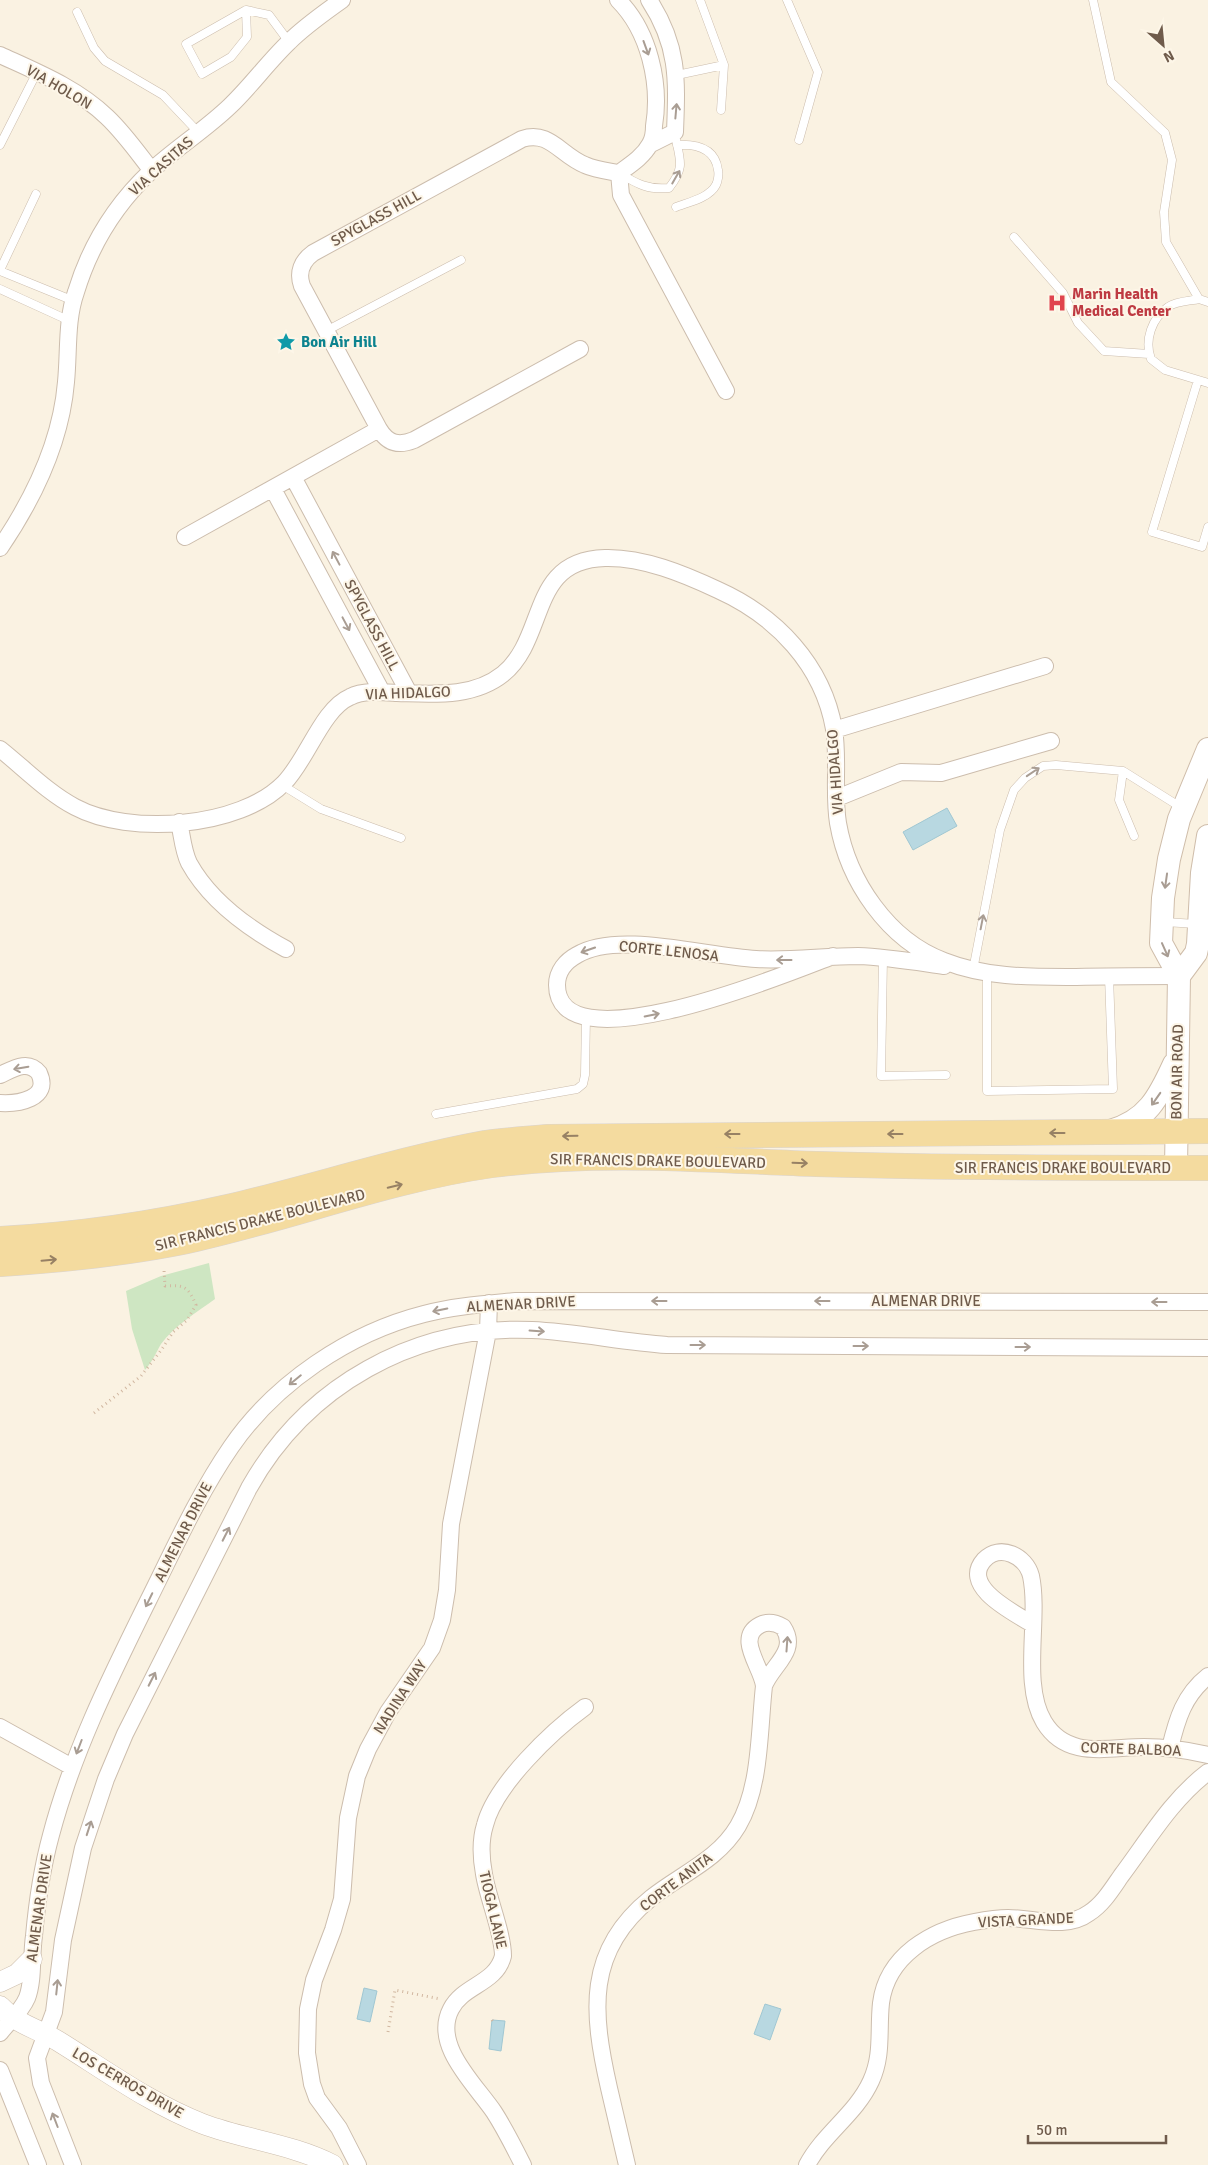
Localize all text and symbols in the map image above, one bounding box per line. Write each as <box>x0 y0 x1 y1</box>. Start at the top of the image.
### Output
north arrow <box>1138 20 1188 70</box>
one-way arrow <box>642 39 651 55</box>
text: N <box>1160 46 1177 66</box>
street label: VIA HOLON <box>23 61 95 113</box>
one-way arrow <box>671 103 681 119</box>
street label: VIA CASITAS <box>125 132 197 200</box>
one-way arrow <box>671 171 681 185</box>
street label: SPYGLASS HILL <box>328 186 425 250</box>
place label: Marin Health Medical Center <box>1072 285 1171 320</box>
hospital icon: Marin Health Medical Center <box>1046 292 1068 314</box>
place icon: Bon Air Hill <box>275 331 297 353</box>
place label: Bon Air Hill <box>301 333 377 351</box>
one-way arrow <box>331 551 340 566</box>
street label: SPYGLASS HILL <box>340 576 404 674</box>
one-way arrow <box>341 616 351 631</box>
street label: VIA HIDALGO <box>365 683 451 703</box>
street label: VIA HIDALGO <box>823 729 847 815</box>
one-way arrow <box>1026 767 1040 778</box>
one-way arrow <box>1160 873 1170 889</box>
one-way arrow <box>978 915 988 931</box>
street label: CORTE LENOSA <box>618 937 720 965</box>
one-way arrow <box>1160 942 1170 957</box>
one-way arrow <box>581 946 597 955</box>
one-way arrow <box>776 955 792 965</box>
one-way arrow <box>643 1009 659 1019</box>
street label: BON AIR ROAD <box>1167 1024 1187 1120</box>
one-way arrow <box>13 1063 29 1073</box>
one-way arrow <box>1151 1092 1161 1106</box>
one-way arrow <box>1049 1128 1065 1137</box>
one-way arrow <box>887 1129 903 1138</box>
one-way arrow <box>724 1130 740 1139</box>
one-way arrow <box>562 1131 578 1141</box>
street label: SIR FRANCIS DRAKE BOULEVARD <box>550 1150 766 1172</box>
one-way arrow <box>792 1158 808 1168</box>
street label: SIR FRANCIS DRAKE BOULEVARD <box>955 1159 1171 1177</box>
one-way arrow <box>387 1181 403 1190</box>
street label: SIR FRANCIS DRAKE BOULEVARD <box>153 1185 367 1255</box>
one-way arrow <box>40 1255 56 1265</box>
street label: ALMENAR DRIVE <box>466 1292 576 1316</box>
street label: ALMENAR DRIVE <box>871 1292 981 1310</box>
one-way arrow <box>652 1296 668 1306</box>
one-way arrow <box>814 1296 830 1306</box>
one-way arrow <box>1152 1297 1168 1307</box>
one-way arrow <box>433 1306 449 1316</box>
one-way arrow <box>528 1326 544 1335</box>
one-way arrow <box>690 1340 706 1350</box>
one-way arrow <box>852 1341 869 1351</box>
one-way arrow <box>1015 1342 1031 1352</box>
one-way arrow <box>289 1375 302 1386</box>
street label: ALMENAR DRIVE <box>150 1479 216 1585</box>
one-way arrow <box>222 1527 231 1542</box>
one-way arrow <box>144 1593 154 1608</box>
one-way arrow <box>782 1637 791 1653</box>
street label: NADINA WAY <box>369 1656 431 1737</box>
one-way arrow <box>148 1672 157 1687</box>
street label: CORTE BALBOA <box>1080 1738 1182 1760</box>
one-way arrow <box>74 1739 83 1754</box>
one-way arrow <box>85 1821 95 1837</box>
street label: CORTE ANITA <box>636 1849 716 1915</box>
street label: ALMENAR DRIVE <box>22 1853 56 1963</box>
street label: TIOGA LANE <box>475 1869 511 1951</box>
street label: VISTA GRANDE <box>978 1908 1074 1932</box>
one-way arrow <box>52 1980 62 1996</box>
street label: LOS CERROS DRIVE <box>69 2044 187 2122</box>
one-way arrow <box>50 2112 59 2128</box>
scale bar <box>1028 2112 1166 2144</box>
text: 50 m <box>1036 2121 1067 2139</box>

